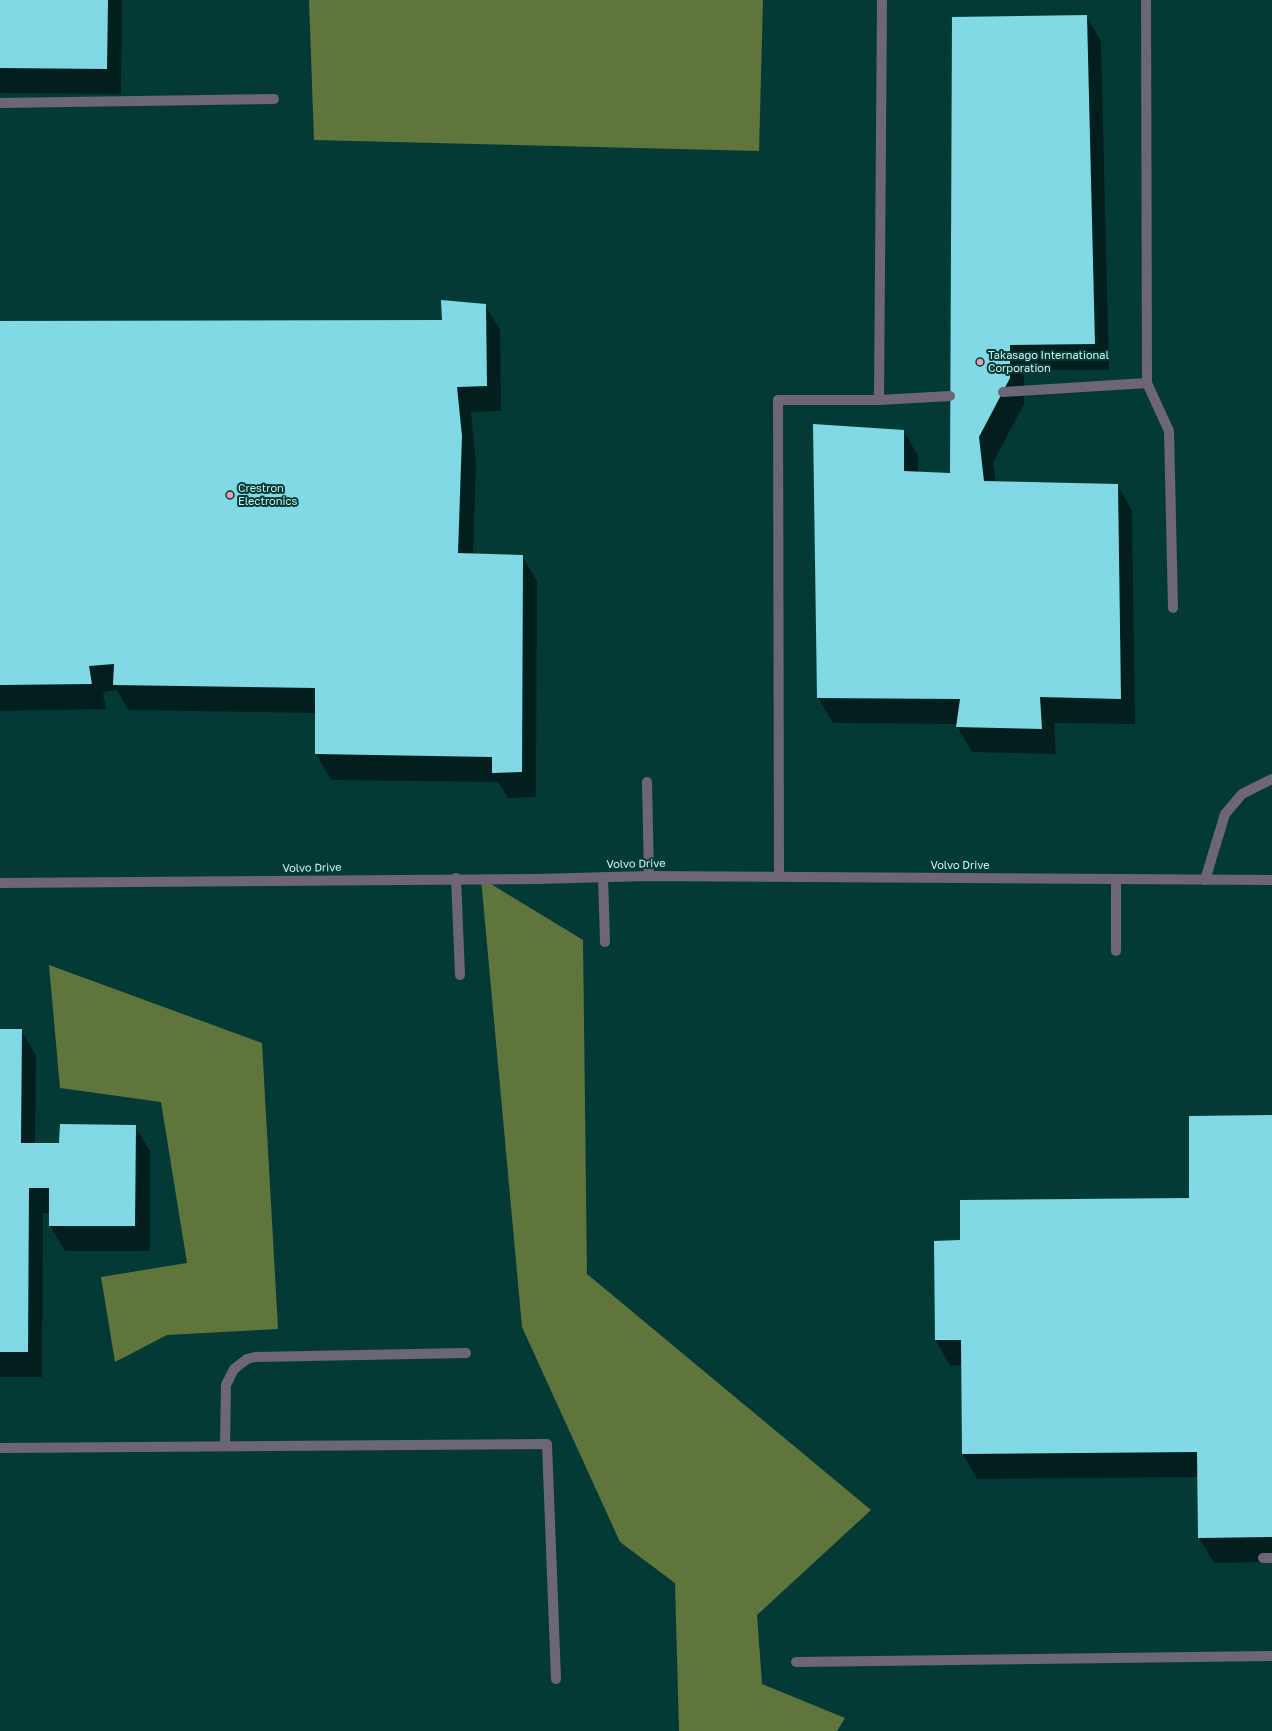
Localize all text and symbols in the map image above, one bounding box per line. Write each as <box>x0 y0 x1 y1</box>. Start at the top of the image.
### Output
place label: Takasago International Corporation <box>988 349 1109 375</box>
marker: Takasago International Corporation <box>975 357 985 367</box>
place label: Crestron Electronics <box>238 482 297 508</box>
marker: Crestron Electronics <box>225 490 235 500</box>
street label: Volvo Drive <box>606 857 666 871</box>
street label: Volvo Drive <box>930 859 990 873</box>
street label: Volvo Drive <box>282 861 342 875</box>

